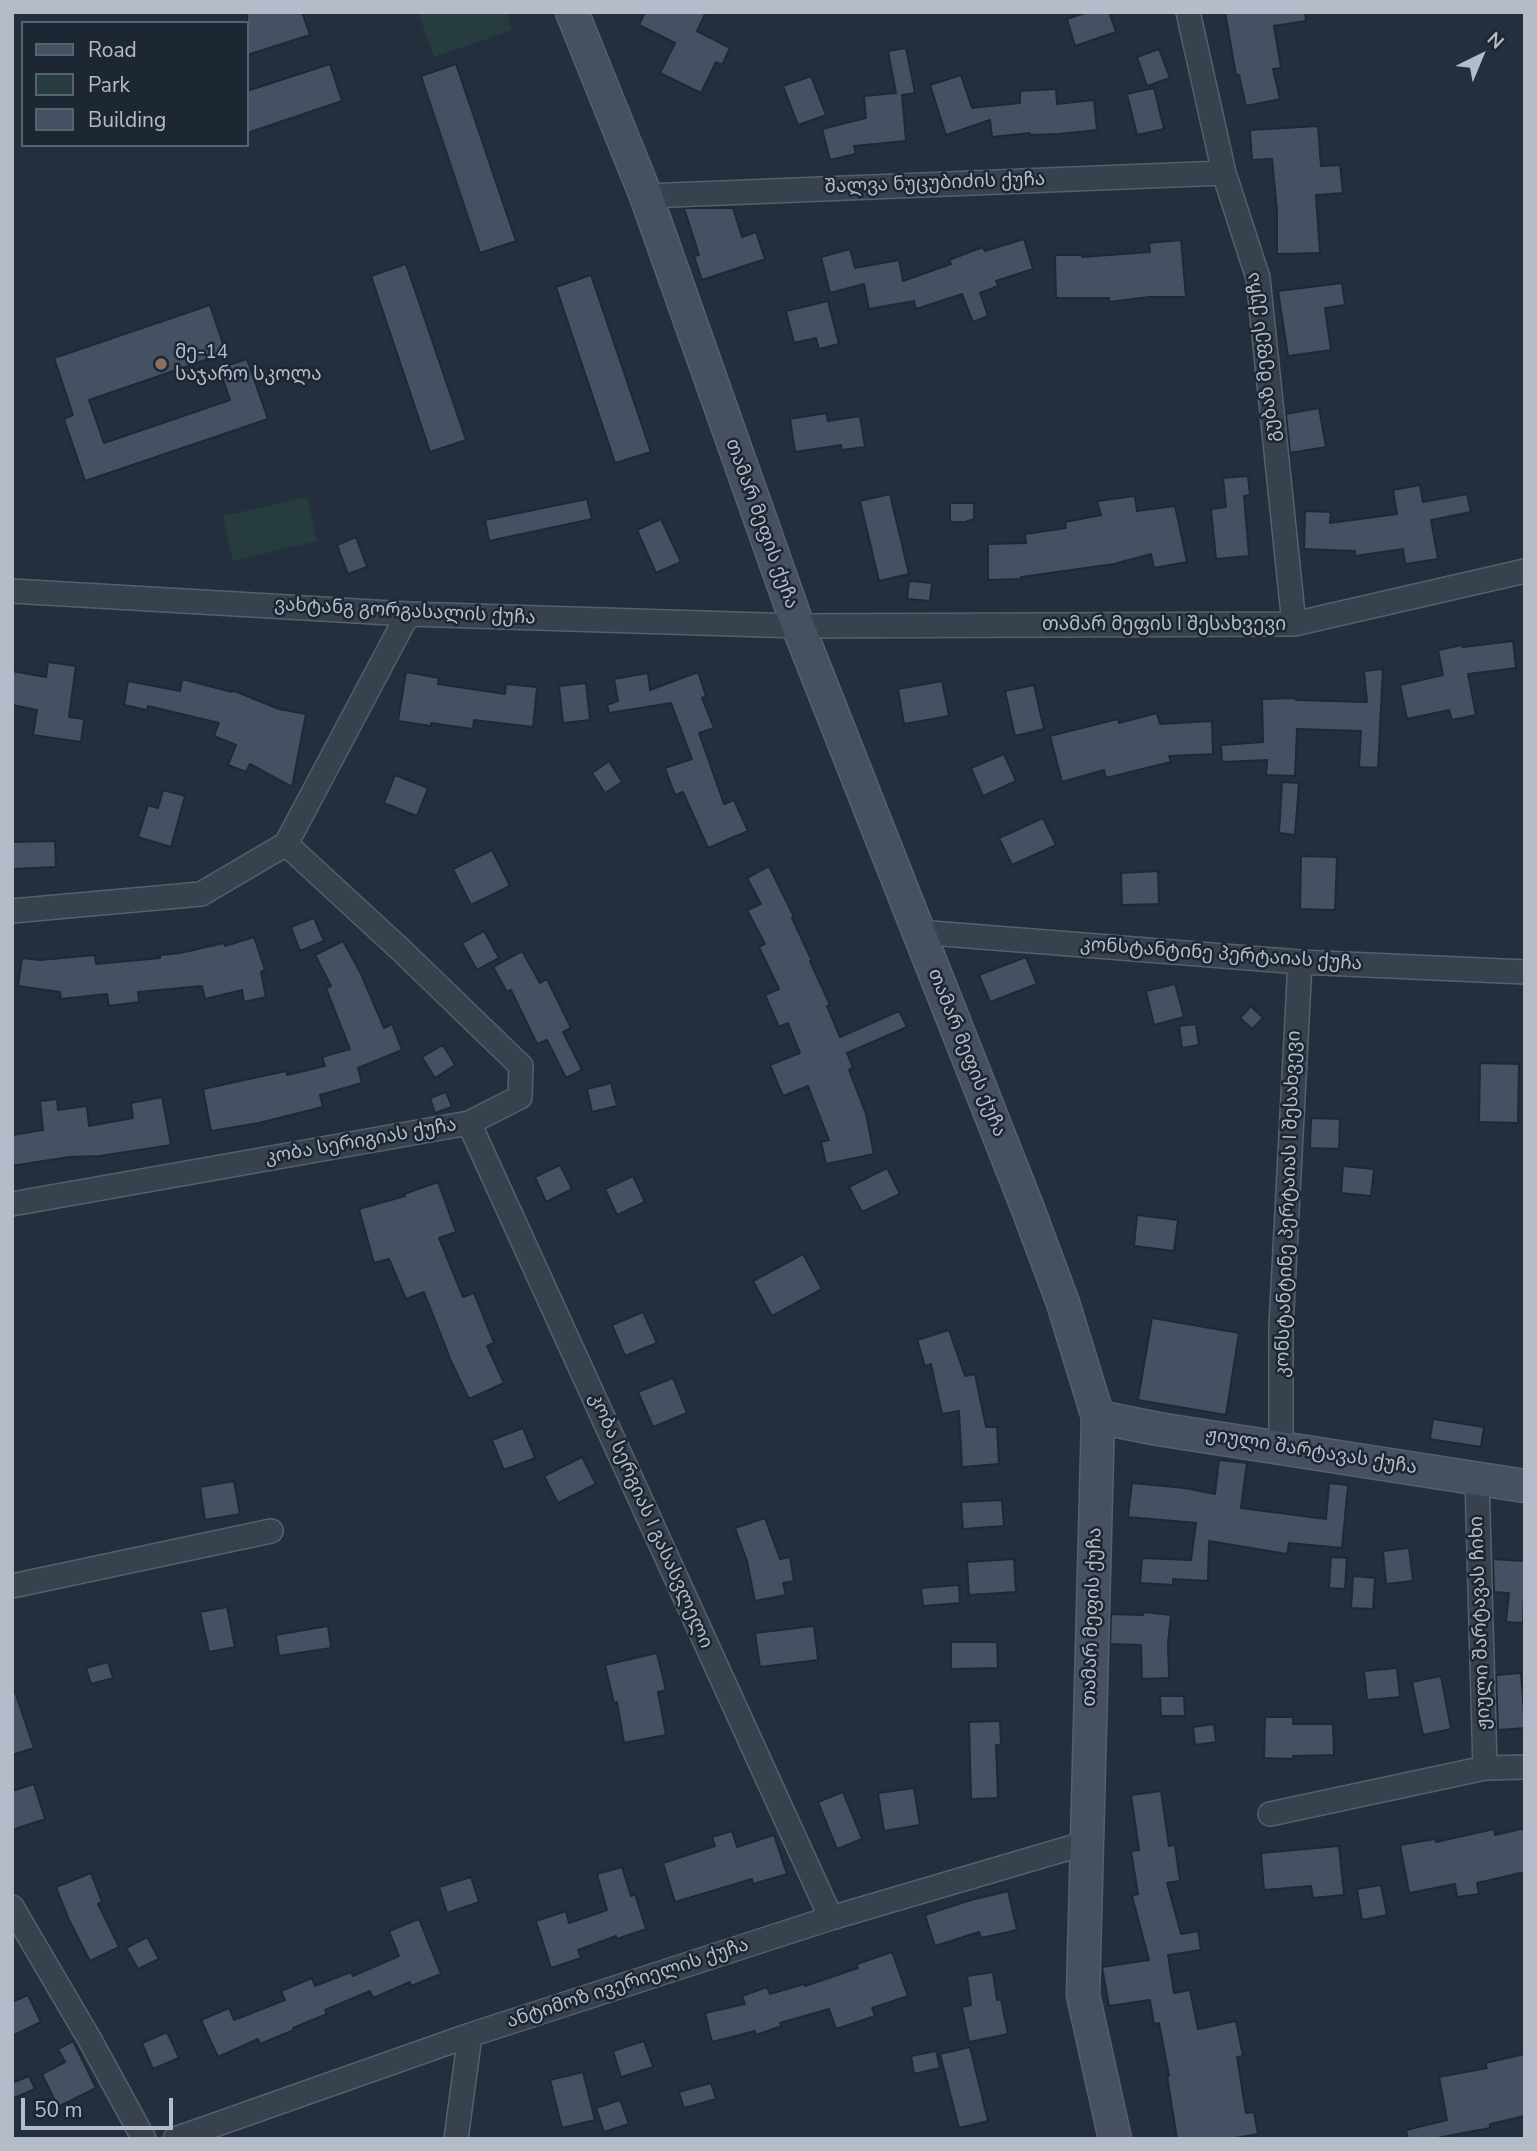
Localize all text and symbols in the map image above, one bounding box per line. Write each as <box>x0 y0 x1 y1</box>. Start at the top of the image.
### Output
legend <box>21 21 248 147</box>
north arrow <box>1446 21 1516 91</box>
text: N <box>1481 26 1509 55</box>
text: Road <box>88 36 137 64</box>
text: Park <box>88 71 130 99</box>
text: Building <box>88 106 166 134</box>
street label: შალვა ნუცუბიძის ქუჩა <box>824 169 1046 199</box>
street label: გუბაზ მეფეს ქუჩა <box>1242 271 1286 443</box>
place label: მე-14 საჯარო სკოლა <box>175 342 322 386</box>
marker: მე-14 საჯარო სკოლა <box>153 356 169 372</box>
street label: თამარ მეფის ქუჩა <box>720 436 802 612</box>
street label: ვახტანგ გორგასალის ქუჩა <box>274 594 536 630</box>
street label: თამარ მეფის I შესახვევი <box>1042 614 1286 636</box>
street label: კონსტანტინე პერტაიას ქუჩა <box>1079 934 1363 976</box>
street label: თამარ მეფის ქუჩა <box>922 966 1010 1140</box>
street label: კონსტანტინე პერტაიას I შესახვევი <box>1272 1030 1306 1378</box>
street label: კობა სერიგიას ქუჩა <box>263 1114 459 1170</box>
street label: კობა სერგიას I გასასვლელი <box>583 1390 717 1652</box>
street label: ჟიული შარტავას ქუჩა <box>1203 1424 1419 1480</box>
street label: ჟიული შარტავას ჩიხი <box>1466 1515 1496 1731</box>
street label: თამარ მეფის ქუჩა <box>1078 1527 1108 1707</box>
street label: ანტიმოზ ივერიელის ქუჩა <box>504 1934 752 2034</box>
scale bar <box>24 2084 177 2128</box>
text: 50 m <box>34 2096 83 2124</box>

